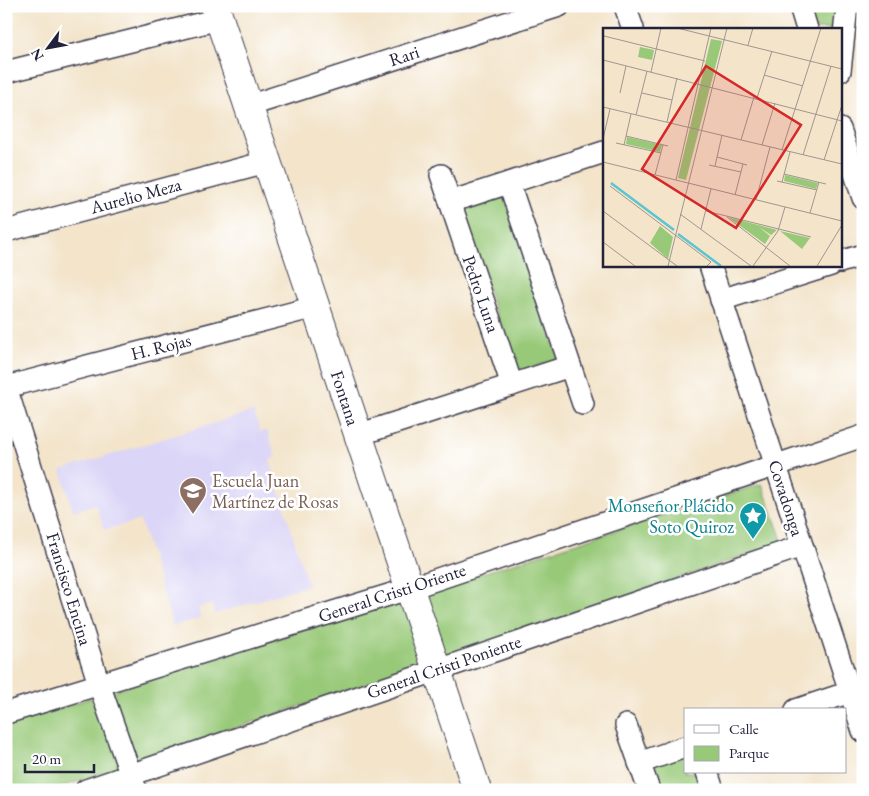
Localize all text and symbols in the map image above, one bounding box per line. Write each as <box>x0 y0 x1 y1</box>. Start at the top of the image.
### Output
north arrow <box>22 22 72 72</box>
inset map <box>603 28 842 266</box>
street label: Rari <box>386 40 422 71</box>
text: N <box>26 45 48 64</box>
street label: Aurelio Meza <box>87 172 185 219</box>
street label: Pedro Luna <box>458 252 506 336</box>
street label: H. Rojas <box>128 328 193 365</box>
street label: Fontana <box>326 367 365 429</box>
street label: Covadonga <box>763 457 810 540</box>
place label: Escuela Juan Martínez de Rosas <box>212 469 338 513</box>
school or university icon: Escuela Juan Martínez de Rosas <box>178 476 208 515</box>
place label: Monseñor Plácido Soto Quiroz <box>608 494 734 538</box>
place icon: Monseñor Plácido Soto Quiroz <box>738 501 768 540</box>
street label: Francisco Encina <box>41 530 98 649</box>
street label: General Cristi Oriente <box>315 558 469 627</box>
street label: General Cristi Poniente <box>364 629 524 704</box>
legend <box>684 708 846 774</box>
text: Calle <box>729 719 759 738</box>
scale bar <box>25 741 94 773</box>
text: Parque <box>729 743 769 762</box>
text: 20 m <box>32 749 61 768</box>

